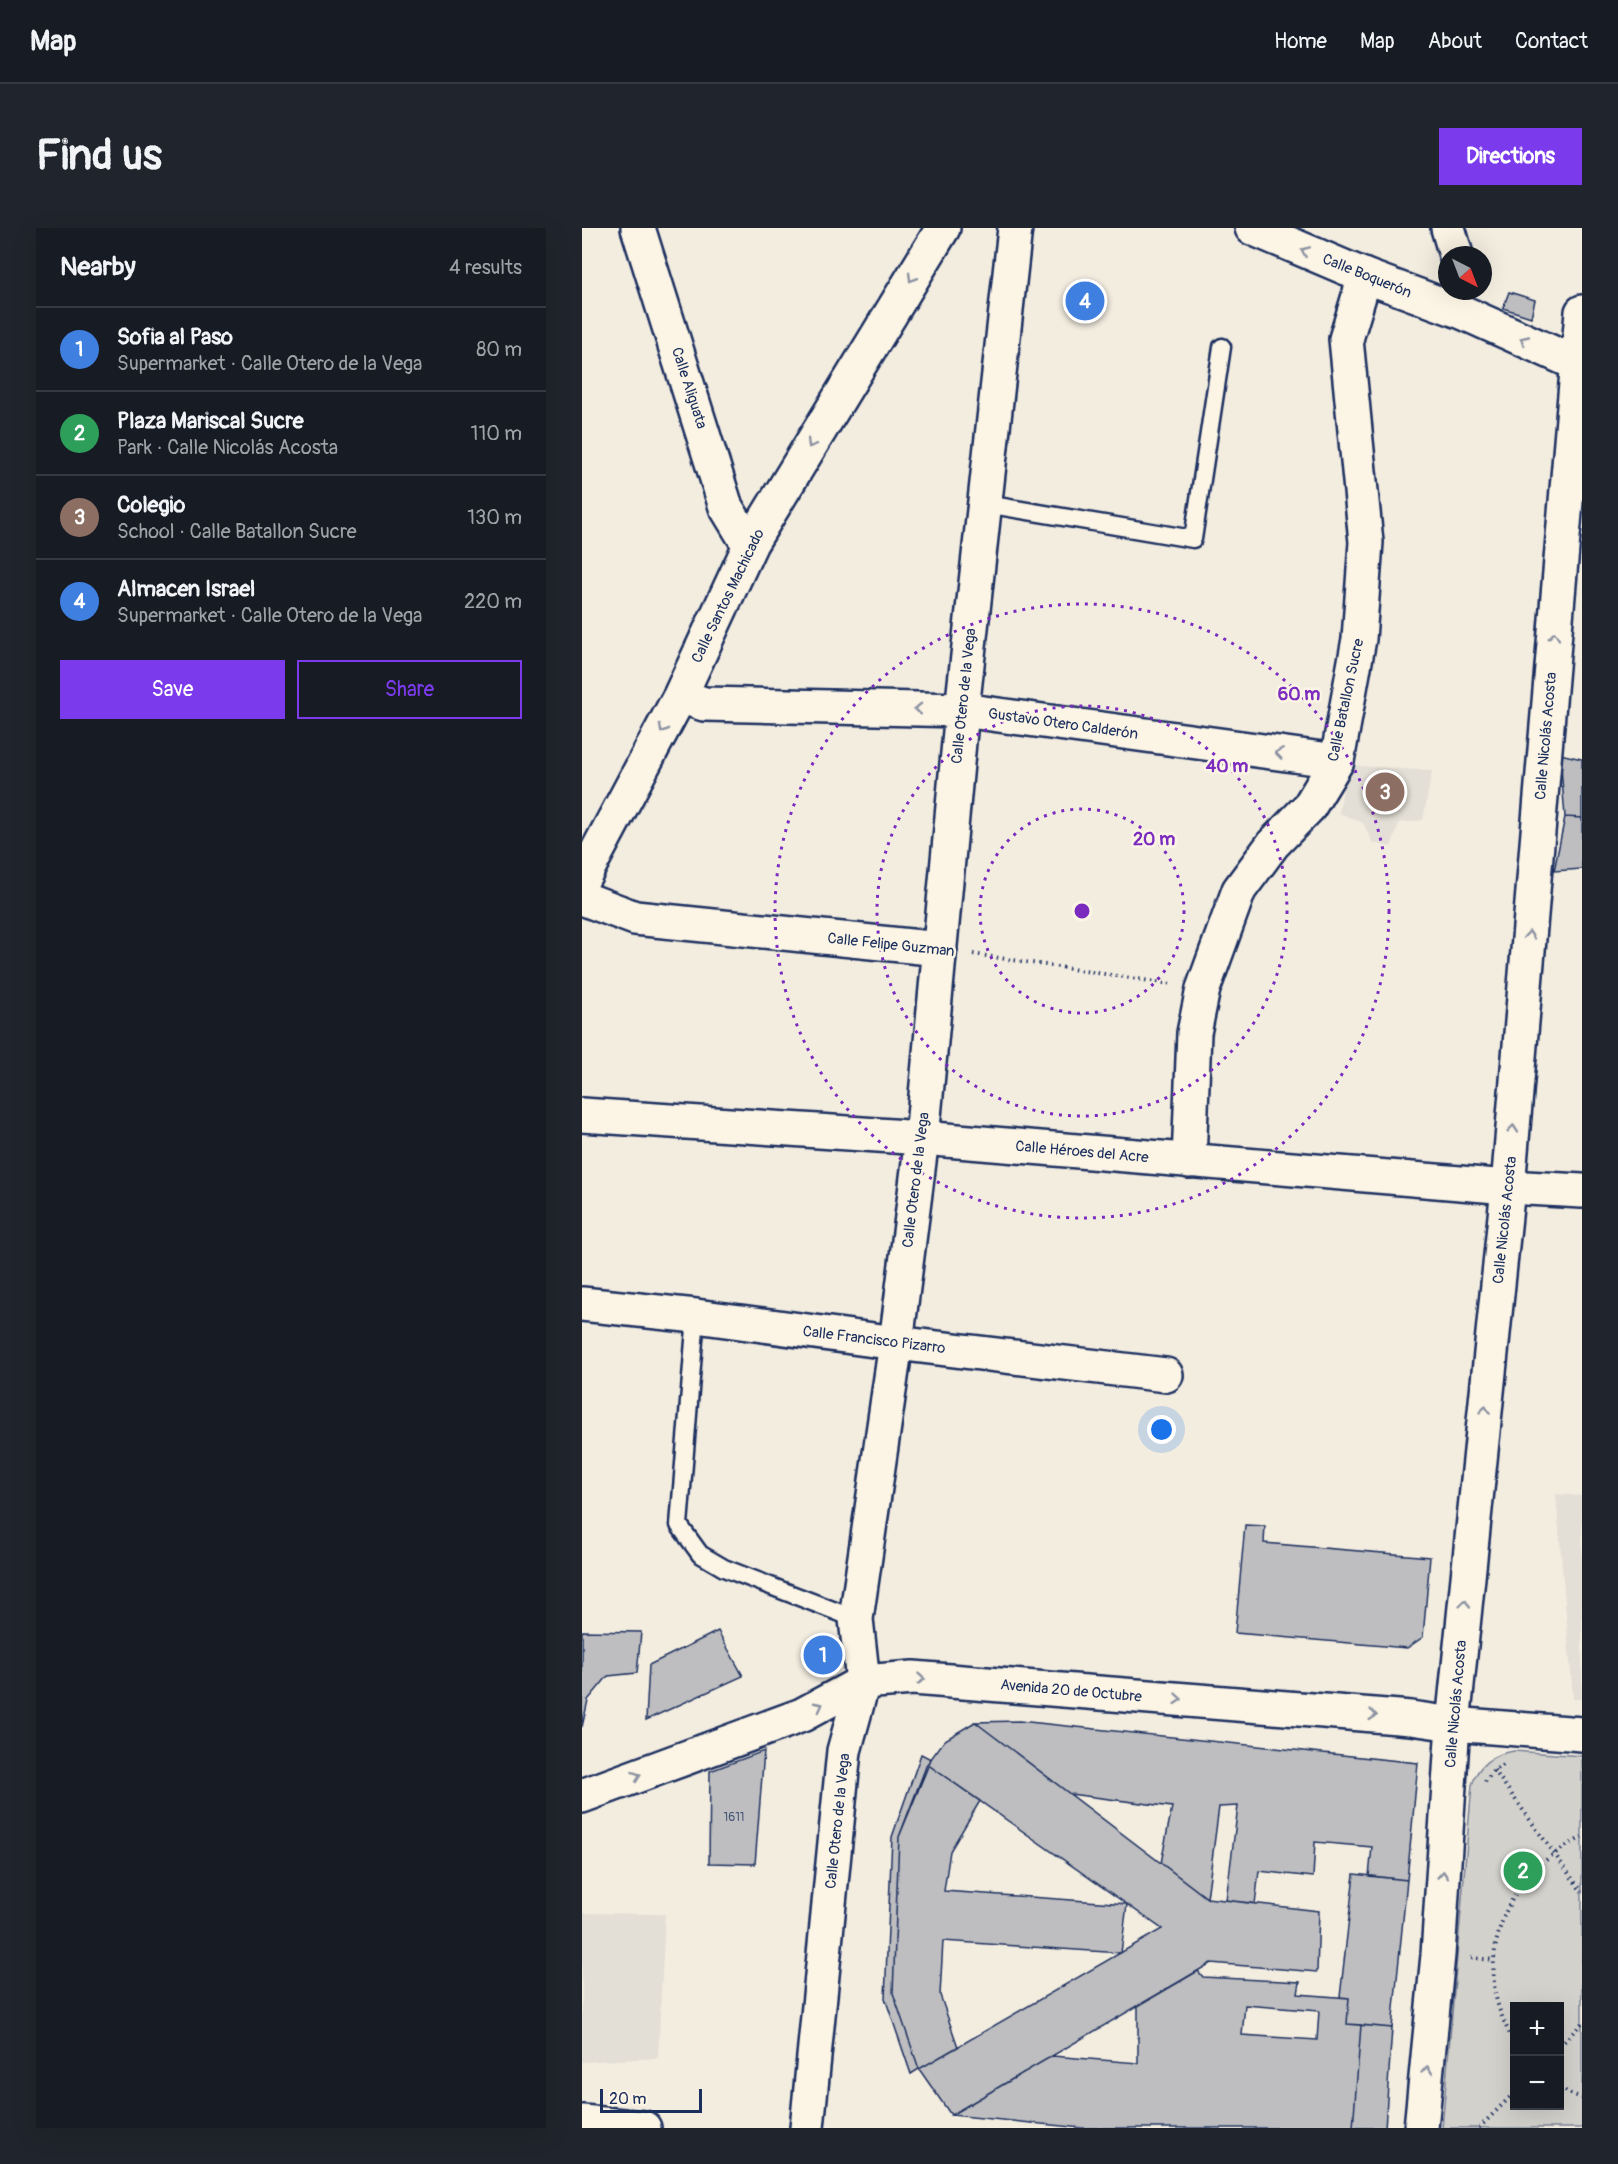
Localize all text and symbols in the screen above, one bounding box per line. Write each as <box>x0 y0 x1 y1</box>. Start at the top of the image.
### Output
text: Map <box>30 24 76 59</box>
text: Home <box>1274 28 1327 55</box>
text: Map <box>1360 28 1395 55</box>
text: About <box>1428 28 1482 55</box>
text: Contact <box>1515 28 1588 55</box>
button: Directions <box>1439 128 1582 185</box>
text: Find us <box>36 130 162 182</box>
one-way arrow <box>1300 246 1311 258</box>
north arrow <box>1438 246 1492 300</box>
street label: Calle Boquerón <box>1320 249 1414 303</box>
text: Nearby <box>60 251 136 283</box>
text: 4 results <box>449 255 522 280</box>
one-way arrow <box>908 272 920 282</box>
pin: 4 <box>1066 278 1104 324</box>
text: Sofia al Paso <box>117 323 233 351</box>
one-way arrow <box>1519 335 1530 347</box>
text: 1 <box>76 337 83 362</box>
text: 80 m <box>476 337 522 362</box>
street label: Calle Aliguata <box>667 345 711 431</box>
text: Supermarket · Calle Otero de la Vega <box>117 351 422 376</box>
text: Plaza Mariscal Sucre <box>117 407 304 435</box>
text: 2 <box>74 421 85 446</box>
text: 110 m <box>471 421 522 446</box>
text: Park · Calle Nicolás Acosta <box>117 435 338 460</box>
one-way arrow <box>806 438 818 448</box>
text: Colegio <box>117 491 185 519</box>
text: 3 <box>74 505 85 530</box>
text: 130 m <box>467 505 522 530</box>
text: School · Calle Batallon Sucre <box>117 519 357 544</box>
street label: Calle Santos Machicado <box>687 526 769 666</box>
text: Almacen Israel <box>117 575 255 603</box>
text: 4 <box>74 589 85 614</box>
text: 220 m <box>464 589 522 614</box>
text: Supermarket · Calle Otero de la Vega <box>117 603 422 628</box>
street label: Calle Otero de la Vega <box>947 627 981 765</box>
one-way arrow <box>1548 631 1561 640</box>
street label: Calle Batallon Sucre <box>1324 636 1368 763</box>
button: Save <box>60 660 285 719</box>
button: Share <box>297 660 522 719</box>
street label: Calle Nicolás Acosta <box>1531 671 1561 801</box>
text: 60 m <box>1278 683 1320 706</box>
one-way arrow <box>914 703 923 716</box>
street label: Gustavo Otero Calderón <box>987 704 1139 744</box>
one-way arrow <box>659 723 670 733</box>
one-way arrow <box>1274 747 1283 760</box>
text: 40 m <box>1206 755 1248 778</box>
pin: 3 <box>1366 770 1404 814</box>
text: 20 m <box>1133 828 1175 851</box>
centre of rings <box>1072 901 1092 921</box>
street label: Calle Felipe Guzman <box>827 929 955 961</box>
one-way arrow <box>1523 930 1536 939</box>
street label: Calle Otero de la Vega <box>898 1111 934 1249</box>
one-way arrow <box>1506 1125 1519 1134</box>
street label: Calle Héroes del Acre <box>1015 1137 1150 1167</box>
street label: Calle Nicolás Acosta <box>1489 1155 1521 1285</box>
street label: Calle Francisco Pizarro <box>802 1322 946 1358</box>
one-way arrow <box>1478 1405 1491 1414</box>
your location <box>1147 1415 1176 1444</box>
one-way arrow <box>1458 1599 1471 1608</box>
pin: 1 <box>804 1632 842 1678</box>
street label: Calle Nicolás Acosta <box>1441 1639 1471 1769</box>
one-way arrow <box>917 1672 926 1685</box>
street label: Avenida 20 de Octubre <box>999 1675 1143 1707</box>
one-way arrow <box>1174 1693 1183 1706</box>
one-way arrow <box>813 1702 823 1713</box>
one-way arrow <box>1368 1708 1377 1721</box>
street label: Calle Otero de la Vega <box>821 1752 855 1890</box>
one-way arrow <box>631 1771 642 1783</box>
house number: 1611 <box>723 1810 745 1825</box>
pin: 2 <box>1504 1848 1542 1894</box>
one-way arrow <box>1436 1871 1449 1880</box>
map controls <box>1510 2002 1564 2110</box>
button: + <box>1510 2002 1564 2056</box>
button: − <box>1510 2056 1564 2110</box>
one-way arrow <box>1420 2065 1433 2074</box>
scale bar <box>600 2086 702 2114</box>
text: 20 m <box>609 2089 647 2109</box>

